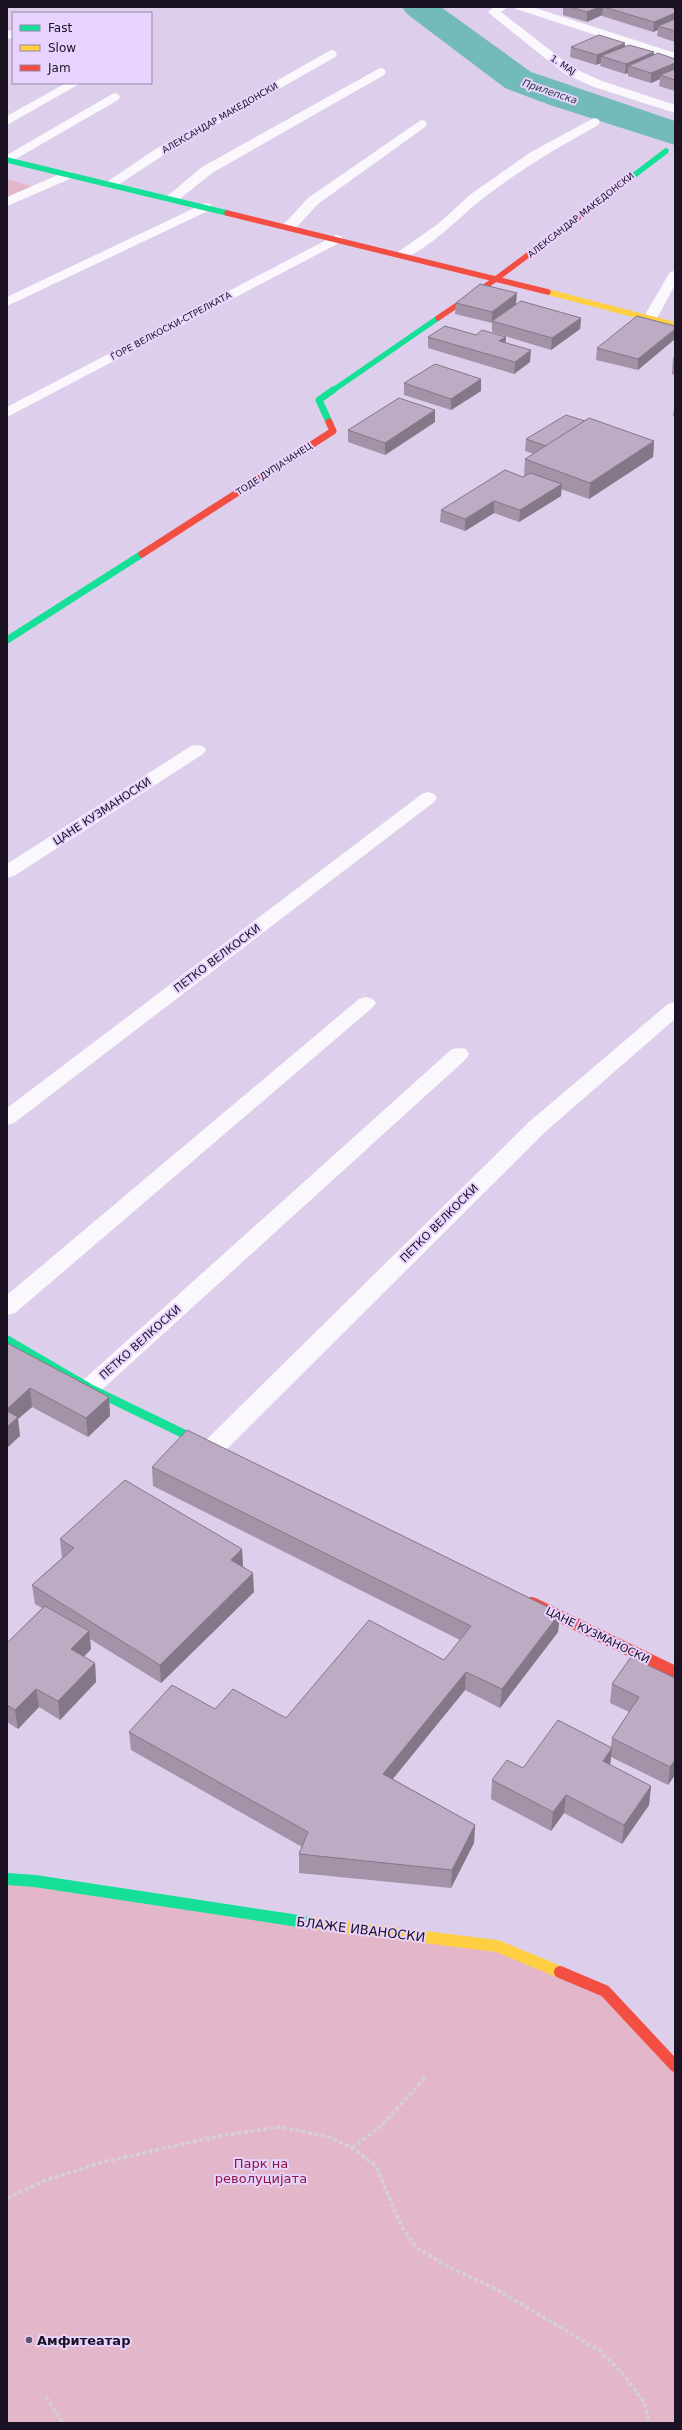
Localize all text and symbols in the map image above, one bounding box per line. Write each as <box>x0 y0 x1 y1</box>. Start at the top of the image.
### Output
legend <box>12 12 152 84</box>
text: Fast <box>48 21 72 35</box>
text: Slow <box>48 41 76 55</box>
street label: 1. МАЈ <box>549 53 577 77</box>
text: Jam <box>47 61 71 75</box>
water label: Прилепска <box>521 77 579 106</box>
street label: АЛЕКСАНДАР МАКЕДОНСКИ <box>160 81 280 155</box>
street label: АЛЕКСАНДАР МАКЕДОНСКИ <box>526 170 636 260</box>
street label: ЃОРЕ ВЕЛКОСКИ-СТРЕЛКАТА <box>109 289 234 362</box>
street label: ТОДЕ ДУПЈАЧАНЕЦ <box>234 441 314 498</box>
street label: ЦАНЕ КУЗМАНОСКИ <box>51 775 154 848</box>
street label: ПЕТКО ВЕЛКОСКИ <box>172 922 263 995</box>
street label: ПЕТКО ВЕЛКОСКИ <box>398 1182 481 1265</box>
street label: ПЕТКО ВЕЛКОСКИ <box>97 1302 184 1382</box>
street label: ЦАНЕ КУЗМАНОСКИ <box>544 1605 652 1666</box>
street label: БЛАЖЕ ИВАНОСКИ <box>296 1914 426 1945</box>
park label: Парк на револуцијата <box>215 2156 307 2186</box>
place label: Амфитеатар <box>37 2333 130 2348</box>
marker: Амфитеатар <box>24 2335 34 2345</box>

